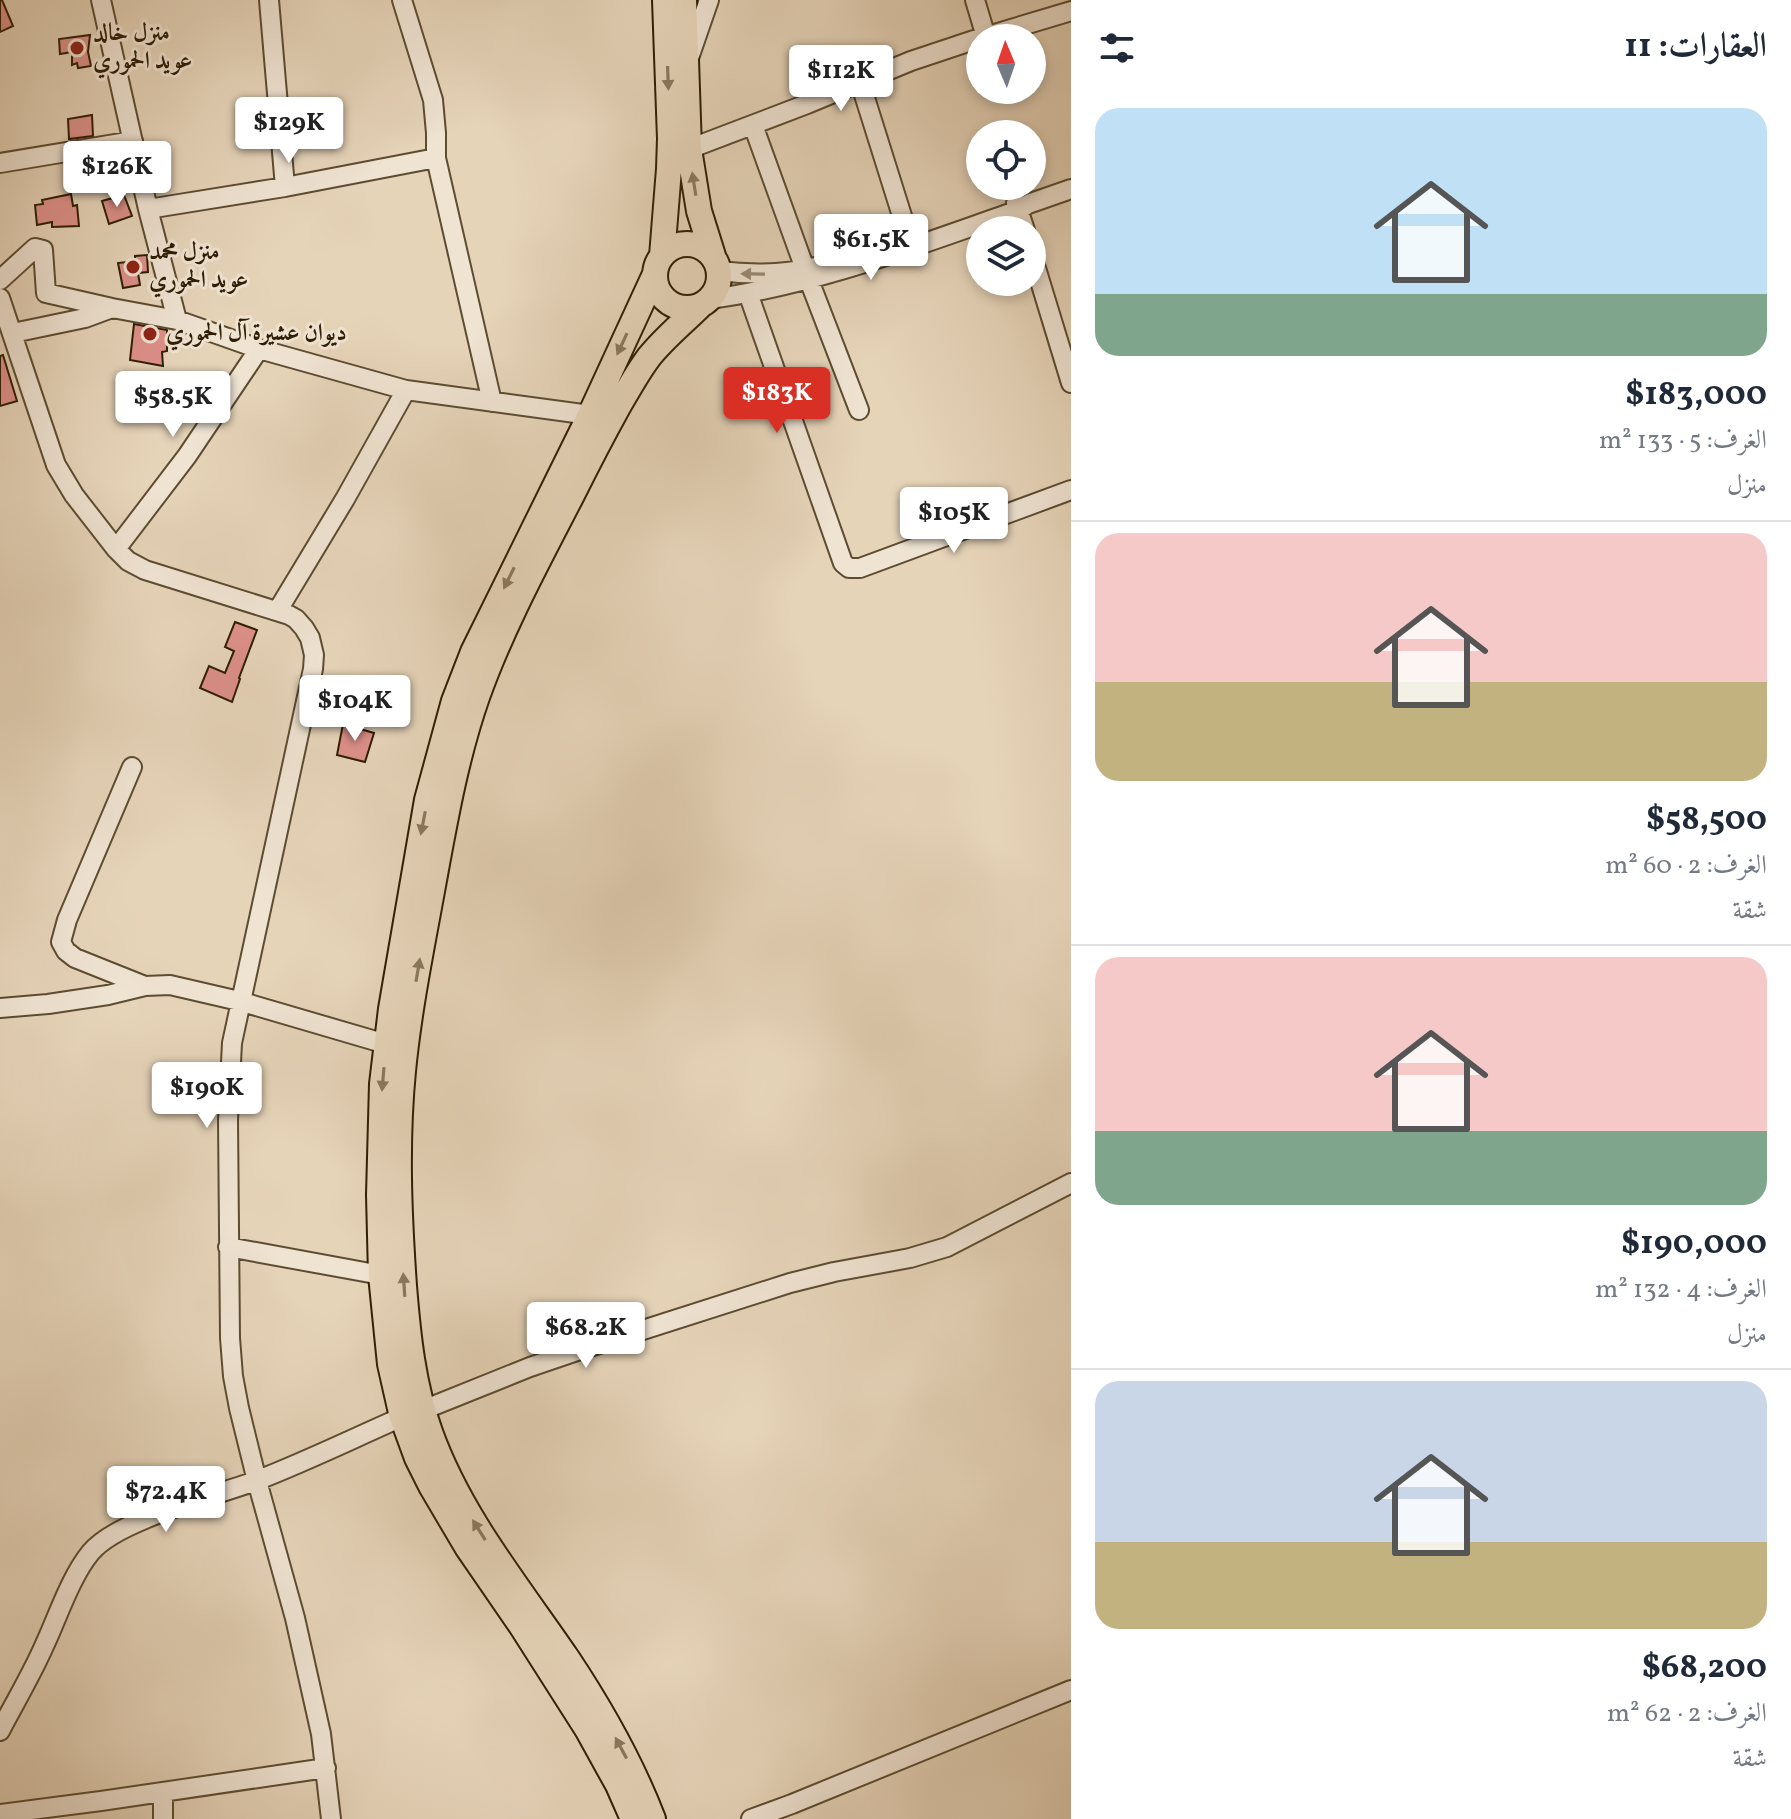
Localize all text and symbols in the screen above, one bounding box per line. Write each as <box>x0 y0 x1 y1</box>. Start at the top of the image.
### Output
place label: منزل خالد عويد الحموري <box>93 17 192 79</box>
north arrow <box>966 24 1046 104</box>
map controls <box>966 24 1046 296</box>
text: العقارات: 11 <box>1624 24 1767 71</box>
icon: filters <box>1095 26 1139 70</box>
marker: منزل خالد عويد الحموري <box>68 39 86 57</box>
pin: $112K <box>785 45 897 113</box>
text: $112K <box>807 53 875 89</box>
one-way arrow <box>661 66 674 91</box>
pin: $129K <box>233 97 345 165</box>
text: $129K <box>253 105 325 141</box>
button: locate <box>966 120 1046 200</box>
pin: $126K <box>61 141 173 209</box>
text: $126K <box>81 149 153 185</box>
icon: home <box>1359 160 1503 304</box>
one-way arrow <box>687 171 700 196</box>
pin: $61.5K <box>806 214 936 282</box>
button: layers <box>966 216 1046 296</box>
text: $61.5K <box>832 222 910 258</box>
place label: منزل محمد عويد الحموري <box>149 236 248 298</box>
marker: منزل محمد عويد الحموري <box>124 258 142 276</box>
one-way arrow <box>740 267 765 280</box>
place label: ديوان عشيرة آل الحموري <box>166 317 347 351</box>
marker: ديوان عشيرة آل الحموري <box>141 325 159 343</box>
one-way arrow <box>615 333 629 356</box>
pin: $183K <box>721 367 833 435</box>
pin: $58.5K <box>108 371 238 439</box>
text: $183,000 <box>1625 372 1767 419</box>
text: $183K <box>741 375 813 411</box>
text: $58.5K <box>133 379 213 415</box>
text: الغرف: 5 · 133 m² <box>1599 423 1767 459</box>
text: منزل <box>1727 468 1767 504</box>
pin: $105K <box>898 487 1010 555</box>
text: $105K <box>918 495 990 531</box>
one-way arrow <box>502 567 516 590</box>
icon: home <box>1359 585 1503 729</box>
pin: $104K <box>299 675 411 743</box>
text: $104K <box>317 683 393 719</box>
text: $58,500 <box>1646 797 1767 844</box>
one-way arrow <box>416 810 429 835</box>
text: الغرف: 2 · 60 m² <box>1605 848 1767 884</box>
text: شقة <box>1733 893 1767 929</box>
one-way arrow <box>412 958 424 983</box>
icon: home <box>1359 1009 1503 1153</box>
pin: $190K <box>151 1062 263 1130</box>
one-way arrow <box>376 1067 389 1092</box>
text: $190K <box>170 1070 244 1106</box>
text: $190,000 <box>1621 1221 1767 1268</box>
one-way arrow <box>397 1272 410 1297</box>
text: الغرف: 4 · 132 m² <box>1595 1272 1767 1308</box>
pin: $68.2K <box>521 1302 651 1370</box>
text: $68.2K <box>545 1310 627 1346</box>
text: منزل <box>1727 1317 1767 1353</box>
icon: home <box>1359 1433 1503 1577</box>
pin: $72.4K <box>101 1466 231 1534</box>
text: $72.4K <box>125 1474 207 1510</box>
one-way arrow <box>473 1519 487 1541</box>
text: $68,200 <box>1642 1645 1767 1692</box>
text: الغرف: 2 · 62 m² <box>1607 1696 1767 1732</box>
one-way arrow <box>614 1737 628 1759</box>
text: شقة <box>1733 1741 1767 1777</box>

